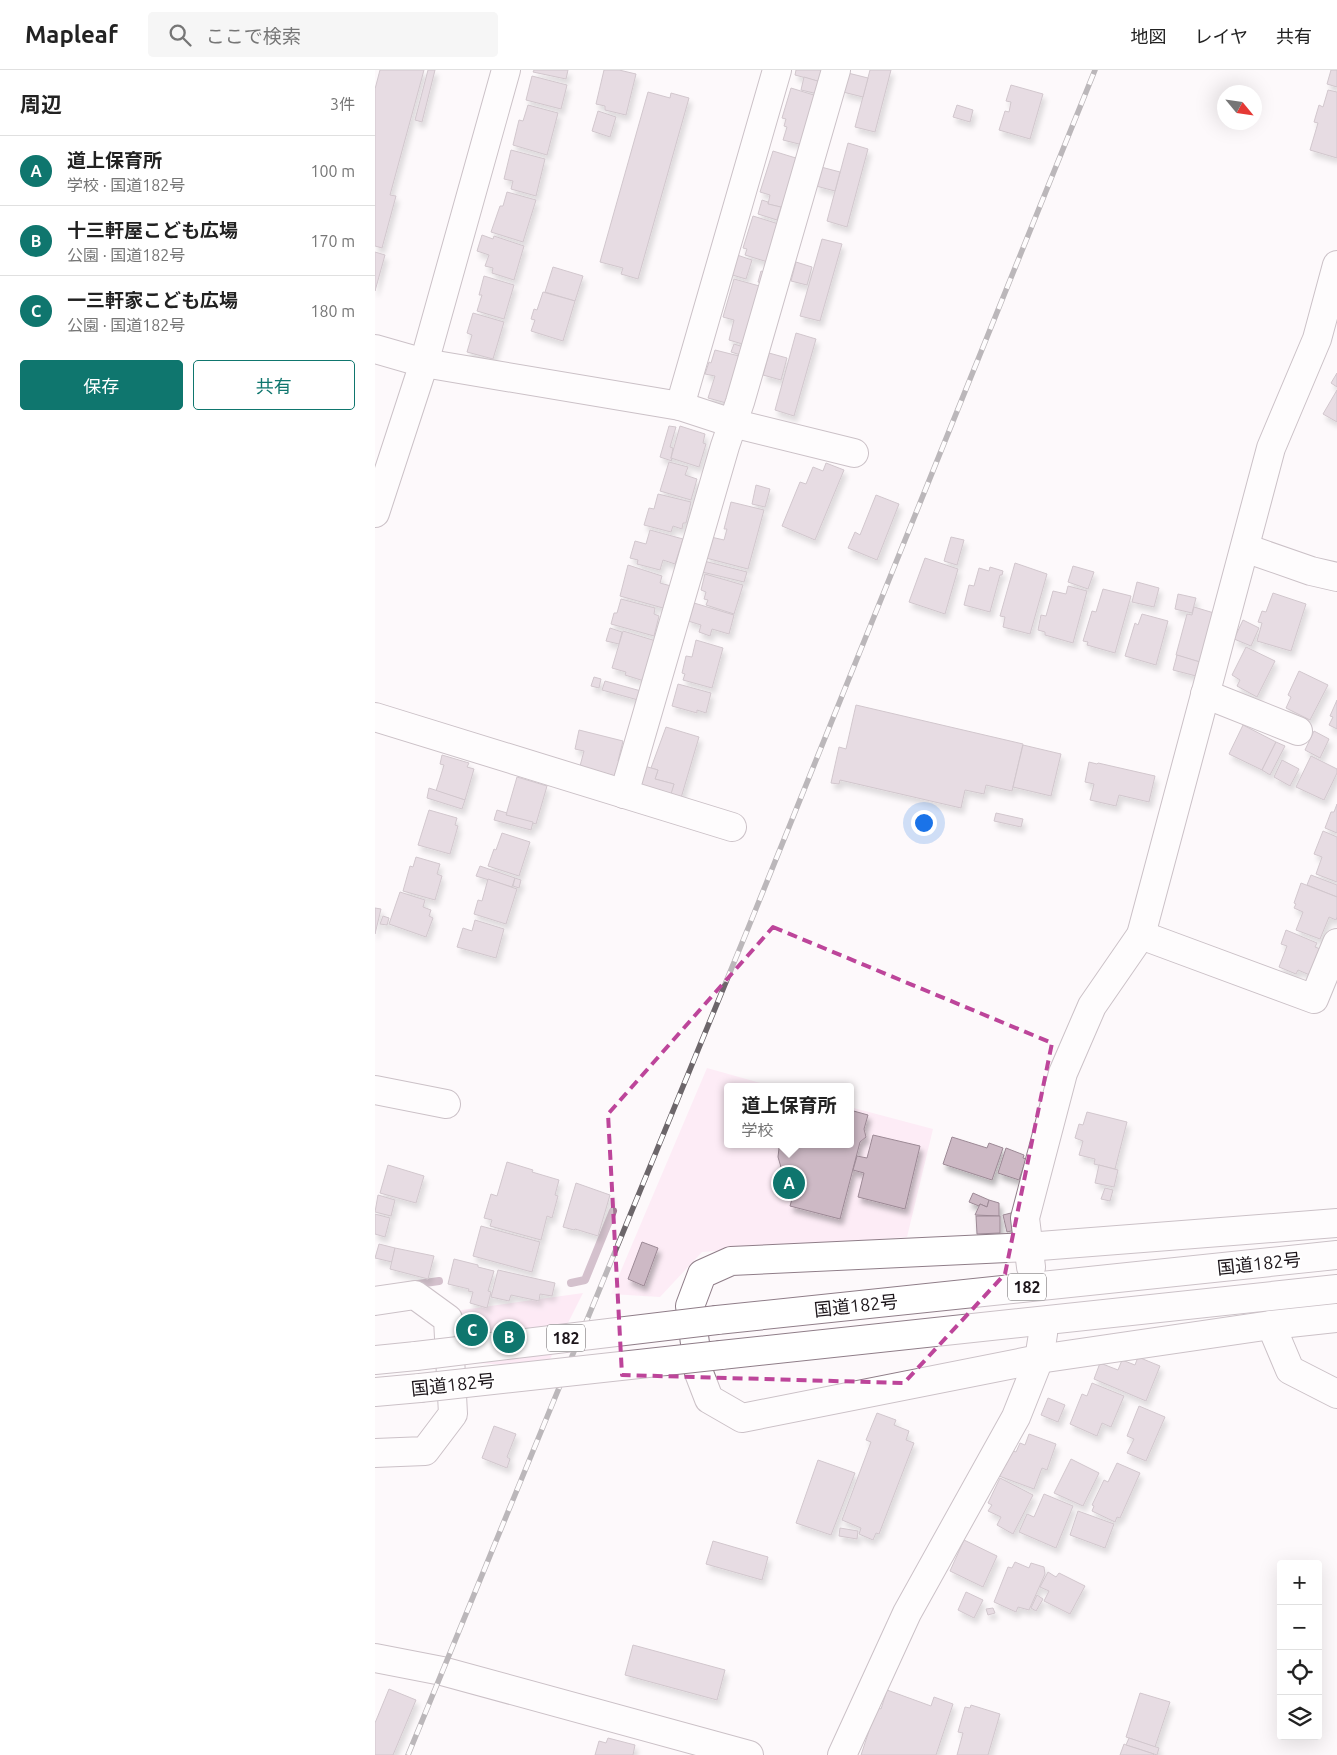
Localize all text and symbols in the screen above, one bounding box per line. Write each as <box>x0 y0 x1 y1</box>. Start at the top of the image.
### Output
search box <box>148 12 498 57</box>
text: Mapleaf <box>25 21 118 48</box>
icon: search <box>166 21 194 49</box>
text: ここで検索 <box>206 25 301 47</box>
text: 地図 <box>1131 26 1167 46</box>
text: レイヤ <box>1195 26 1248 46</box>
text: 共有 <box>1276 26 1312 46</box>
north arrow <box>1217 85 1262 130</box>
text: 周辺 <box>20 92 62 116</box>
text: 3件 <box>330 95 355 113</box>
text: 道上保育所 <box>67 149 162 171</box>
text: A <box>30 162 42 180</box>
text: 100 m <box>310 162 355 180</box>
text: 学校 · 国道182号 <box>67 176 185 194</box>
text: 十三軒屋こども広場 <box>67 219 238 241</box>
text: B <box>31 232 41 250</box>
text: 170 m <box>310 232 355 250</box>
text: 公園 · 国道182号 <box>67 246 185 264</box>
text: 一三軒家こども広場 <box>67 289 238 311</box>
text: C <box>31 302 41 320</box>
text: 180 m <box>310 302 355 320</box>
text: 公園 · 国道182号 <box>67 316 185 334</box>
button: 保存 <box>20 360 183 410</box>
button: 共有 <box>193 360 355 410</box>
your location <box>911 810 937 836</box>
popup <box>724 1083 854 1148</box>
text: 道上保育所 <box>741 1094 837 1116</box>
text: 学校 <box>741 1121 774 1139</box>
pin: A <box>773 1164 805 1202</box>
street label: 国道182号 <box>1216 1249 1302 1277</box>
road number: 182 <box>1008 1274 1046 1300</box>
street label: 国道182号 <box>813 1291 899 1319</box>
pin: C <box>456 1311 488 1349</box>
pin: B <box>493 1318 525 1356</box>
road number: 182 <box>547 1324 585 1352</box>
street label: 国道182号 <box>410 1370 496 1398</box>
map controls <box>1277 1560 1322 1740</box>
button: + <box>1277 1560 1322 1605</box>
button: − <box>1277 1605 1322 1650</box>
button: locate <box>1277 1650 1322 1695</box>
button: layers <box>1277 1695 1322 1740</box>

